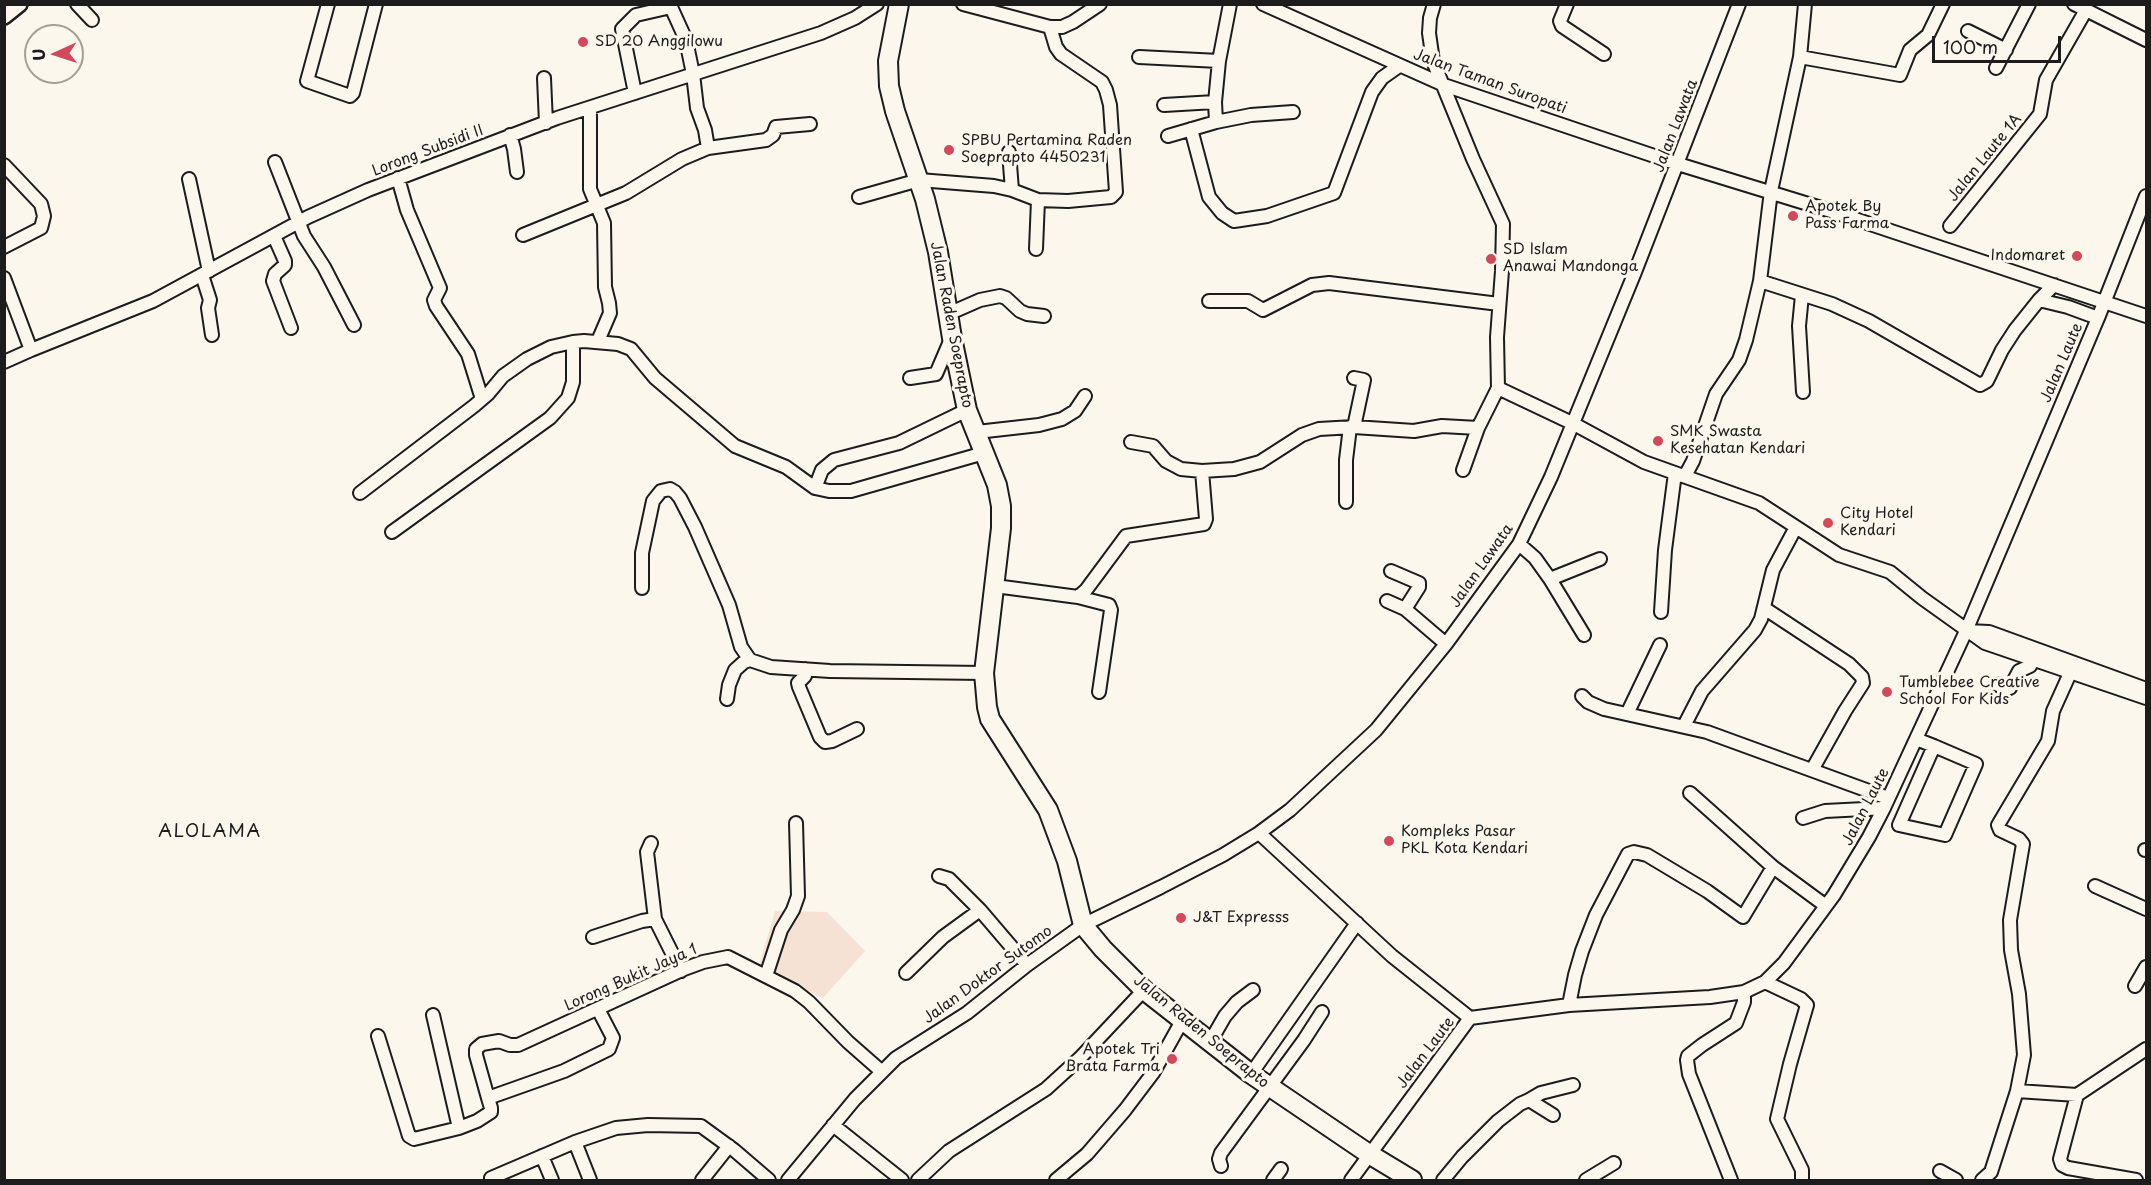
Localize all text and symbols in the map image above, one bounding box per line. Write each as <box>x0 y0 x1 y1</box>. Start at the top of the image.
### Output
north arrow <box>24 24 84 84</box>
scale bar <box>1935 24 2064 62</box>
place label: SD 20 Anggilowu <box>595 33 723 51</box>
text: 100 m <box>1943 33 1998 60</box>
marker: SD 20 Anggilowu <box>576 35 590 49</box>
street label: Jalan Taman Suropati <box>1411 46 1569 118</box>
text: U <box>26 48 50 62</box>
street label: Jalan Lawata <box>1650 77 1702 175</box>
street label: Jalan Laute 1A <box>1944 111 2026 205</box>
street label: Lorong Subsidi II <box>370 121 486 181</box>
place label: SPBU Pertamina Raden Soeprapto 4450231 <box>961 132 1132 167</box>
marker: SPBU Pertamina Raden Soeprapto 4450231 <box>942 143 956 157</box>
place label: Apotek By Pass Farma <box>1805 198 1889 233</box>
marker: Apotek By Pass Farma <box>1786 209 1800 223</box>
street label: Jalan Raden Soeprapto <box>926 240 976 410</box>
place label: SD Islam Anawai Mandonga <box>1503 241 1638 276</box>
place label: Indomaret <box>1990 247 2065 265</box>
marker: Indomaret <box>2070 249 2084 263</box>
marker: SD Islam Anawai Mandonga <box>1484 252 1498 266</box>
street label: Jalan Laute <box>2037 321 2087 405</box>
place label: SMK Swasta Kesehatan Kendari <box>1670 423 1805 458</box>
marker: SMK Swasta Kesehatan Kendari <box>1651 434 1665 448</box>
place label: City Hotel Kendari <box>1840 505 1913 540</box>
marker: City Hotel Kendari <box>1821 516 1835 530</box>
street label: Jalan Lawata <box>1447 521 1517 611</box>
place label: Tumblebee Creative School For Kids <box>1899 674 2040 709</box>
marker: Tumblebee Creative School For Kids <box>1880 685 1894 699</box>
street label: Jalan Laute <box>1839 765 1893 849</box>
district label: ALOLAMA <box>159 821 261 843</box>
place label: Kompleks Pasar PKL Kota Kendari <box>1401 823 1528 858</box>
marker: Kompleks Pasar PKL Kota Kendari <box>1382 834 1396 848</box>
place label: J&T Expresss <box>1193 909 1289 927</box>
marker: J&T Expresss <box>1174 911 1188 925</box>
street label: Jalan Doktor Sutomo <box>920 922 1056 1028</box>
street label: Lorong Bukit Jaya 1 <box>562 941 700 1015</box>
street label: Jalan Raden Soeprapto <box>1130 972 1272 1092</box>
street label: Jalan Laute <box>1393 1014 1459 1092</box>
place label: Apotek Tri Brata Farma <box>1065 1041 1160 1076</box>
marker: Apotek Tri Brata Farma <box>1165 1052 1179 1066</box>

